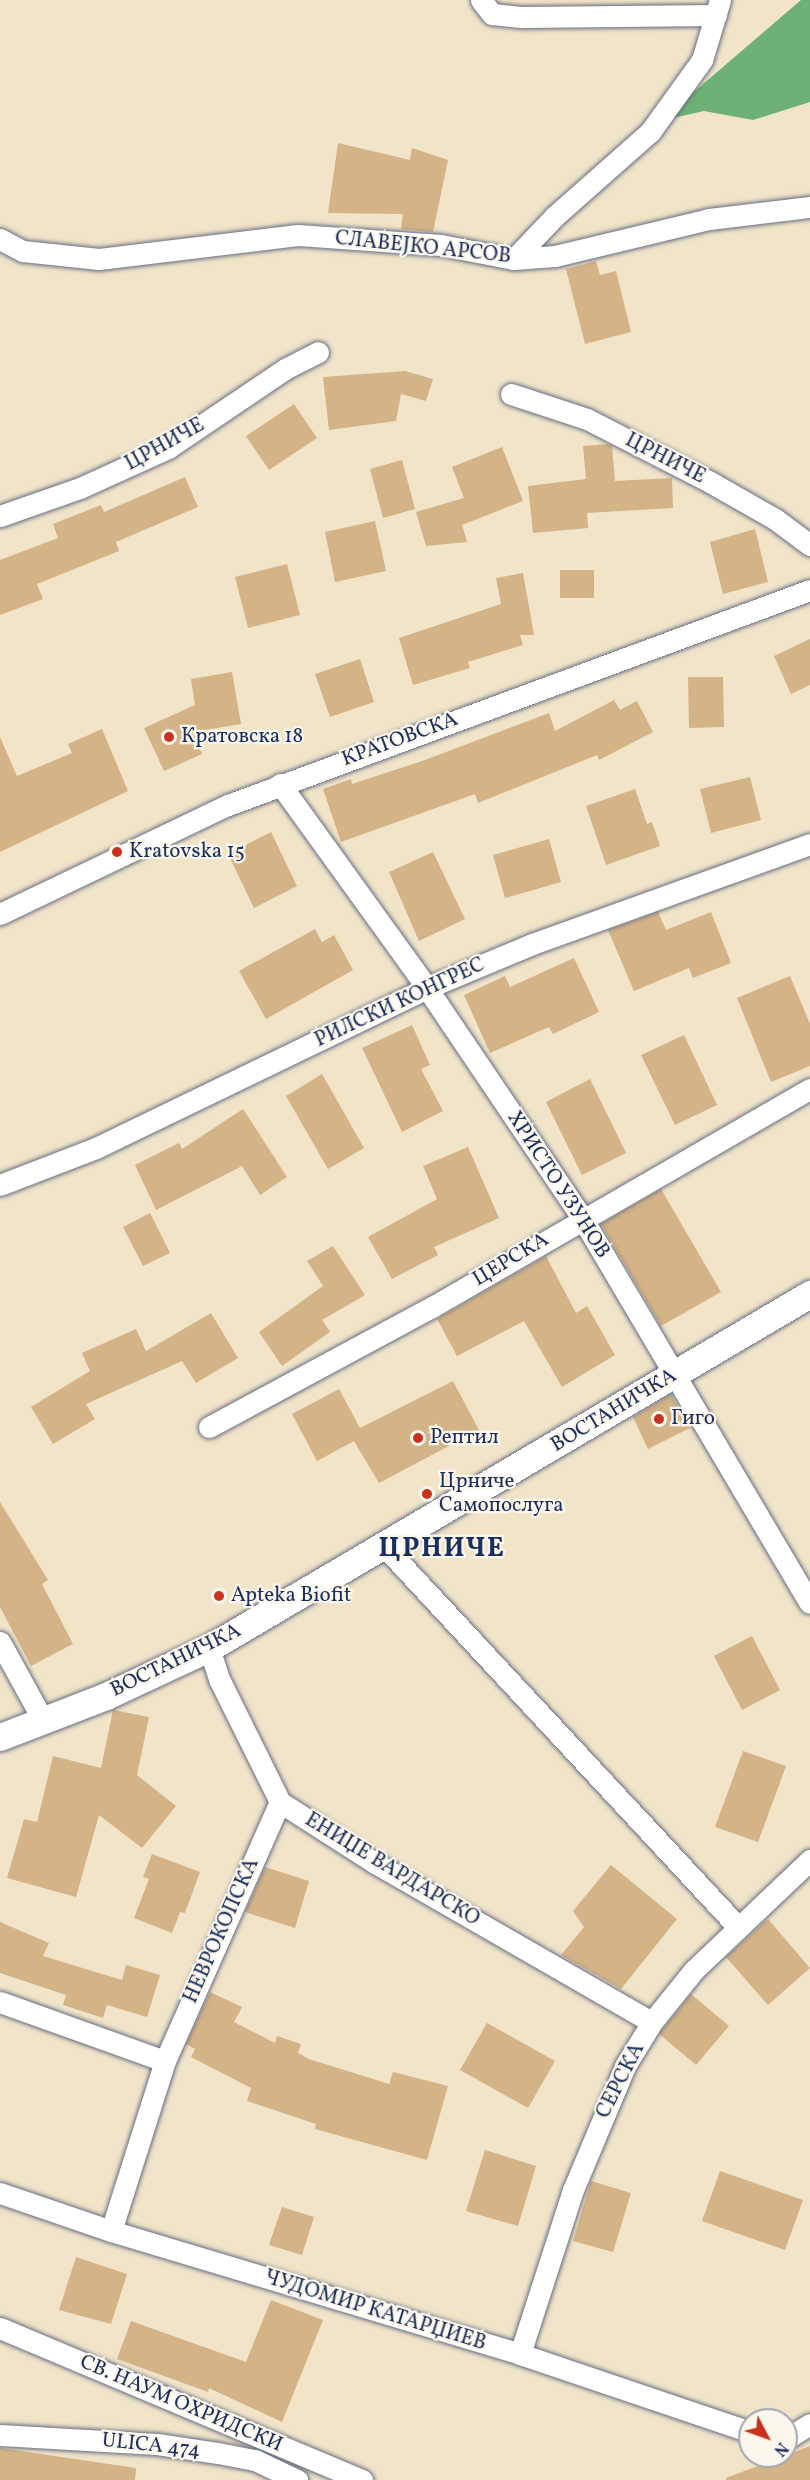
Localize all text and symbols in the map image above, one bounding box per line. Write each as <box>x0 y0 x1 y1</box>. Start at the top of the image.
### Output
street label: СЛАВЕЈКО АРСОВ <box>334 226 512 270</box>
street label: ЦРНИЧЕ <box>121 413 209 477</box>
street label: ЦРНИЧЕ <box>621 428 709 490</box>
street label: КРАТОВСКА <box>338 707 462 773</box>
place label: Кратовска 18 <box>181 724 303 750</box>
marker: Кратовска 18 <box>162 730 176 744</box>
place label: Kratovska 15 <box>129 839 245 865</box>
marker: Kratovska 15 <box>110 845 124 859</box>
street label: РИЛСКИ КОНГРЕС <box>311 953 489 1053</box>
street label: ХРИСТО УЗУНОВ <box>501 1107 615 1263</box>
street label: ЦЕРСКА <box>468 1228 554 1292</box>
street label: ВОСТАНИЧКА <box>547 1364 681 1458</box>
place label: Гиго <box>671 1406 715 1432</box>
marker: Гиго <box>652 1412 666 1426</box>
place label: Рептил <box>430 1425 499 1451</box>
marker: Рептил <box>411 1431 425 1445</box>
place label: Црниче Самопослуга <box>439 1469 564 1519</box>
marker: Црниче Самопослуга <box>420 1487 434 1501</box>
district label: ЦРНИЧЕ <box>379 1534 505 1566</box>
place label: Apteka Biofit <box>231 1583 351 1609</box>
marker: Apteka Biofit <box>212 1589 226 1603</box>
street label: ВОСТАНИЧКА <box>107 1618 245 1704</box>
street label: ЕНИЏЕ ВАРДАРСКО <box>300 1808 484 1932</box>
street label: НЕВРОКОПСКА <box>179 1854 265 2008</box>
street label: СЕРСКА <box>591 2039 651 2123</box>
street label: ЧУДОМИР КАТАРЏИЕВ <box>261 2265 489 2357</box>
street label: СВ. НАУМ ОХРИДСКИ <box>76 2350 286 2458</box>
north arrow <box>738 2408 798 2468</box>
street label: ULICA 474 <box>101 2428 201 2464</box>
text: N <box>768 2437 792 2460</box>

